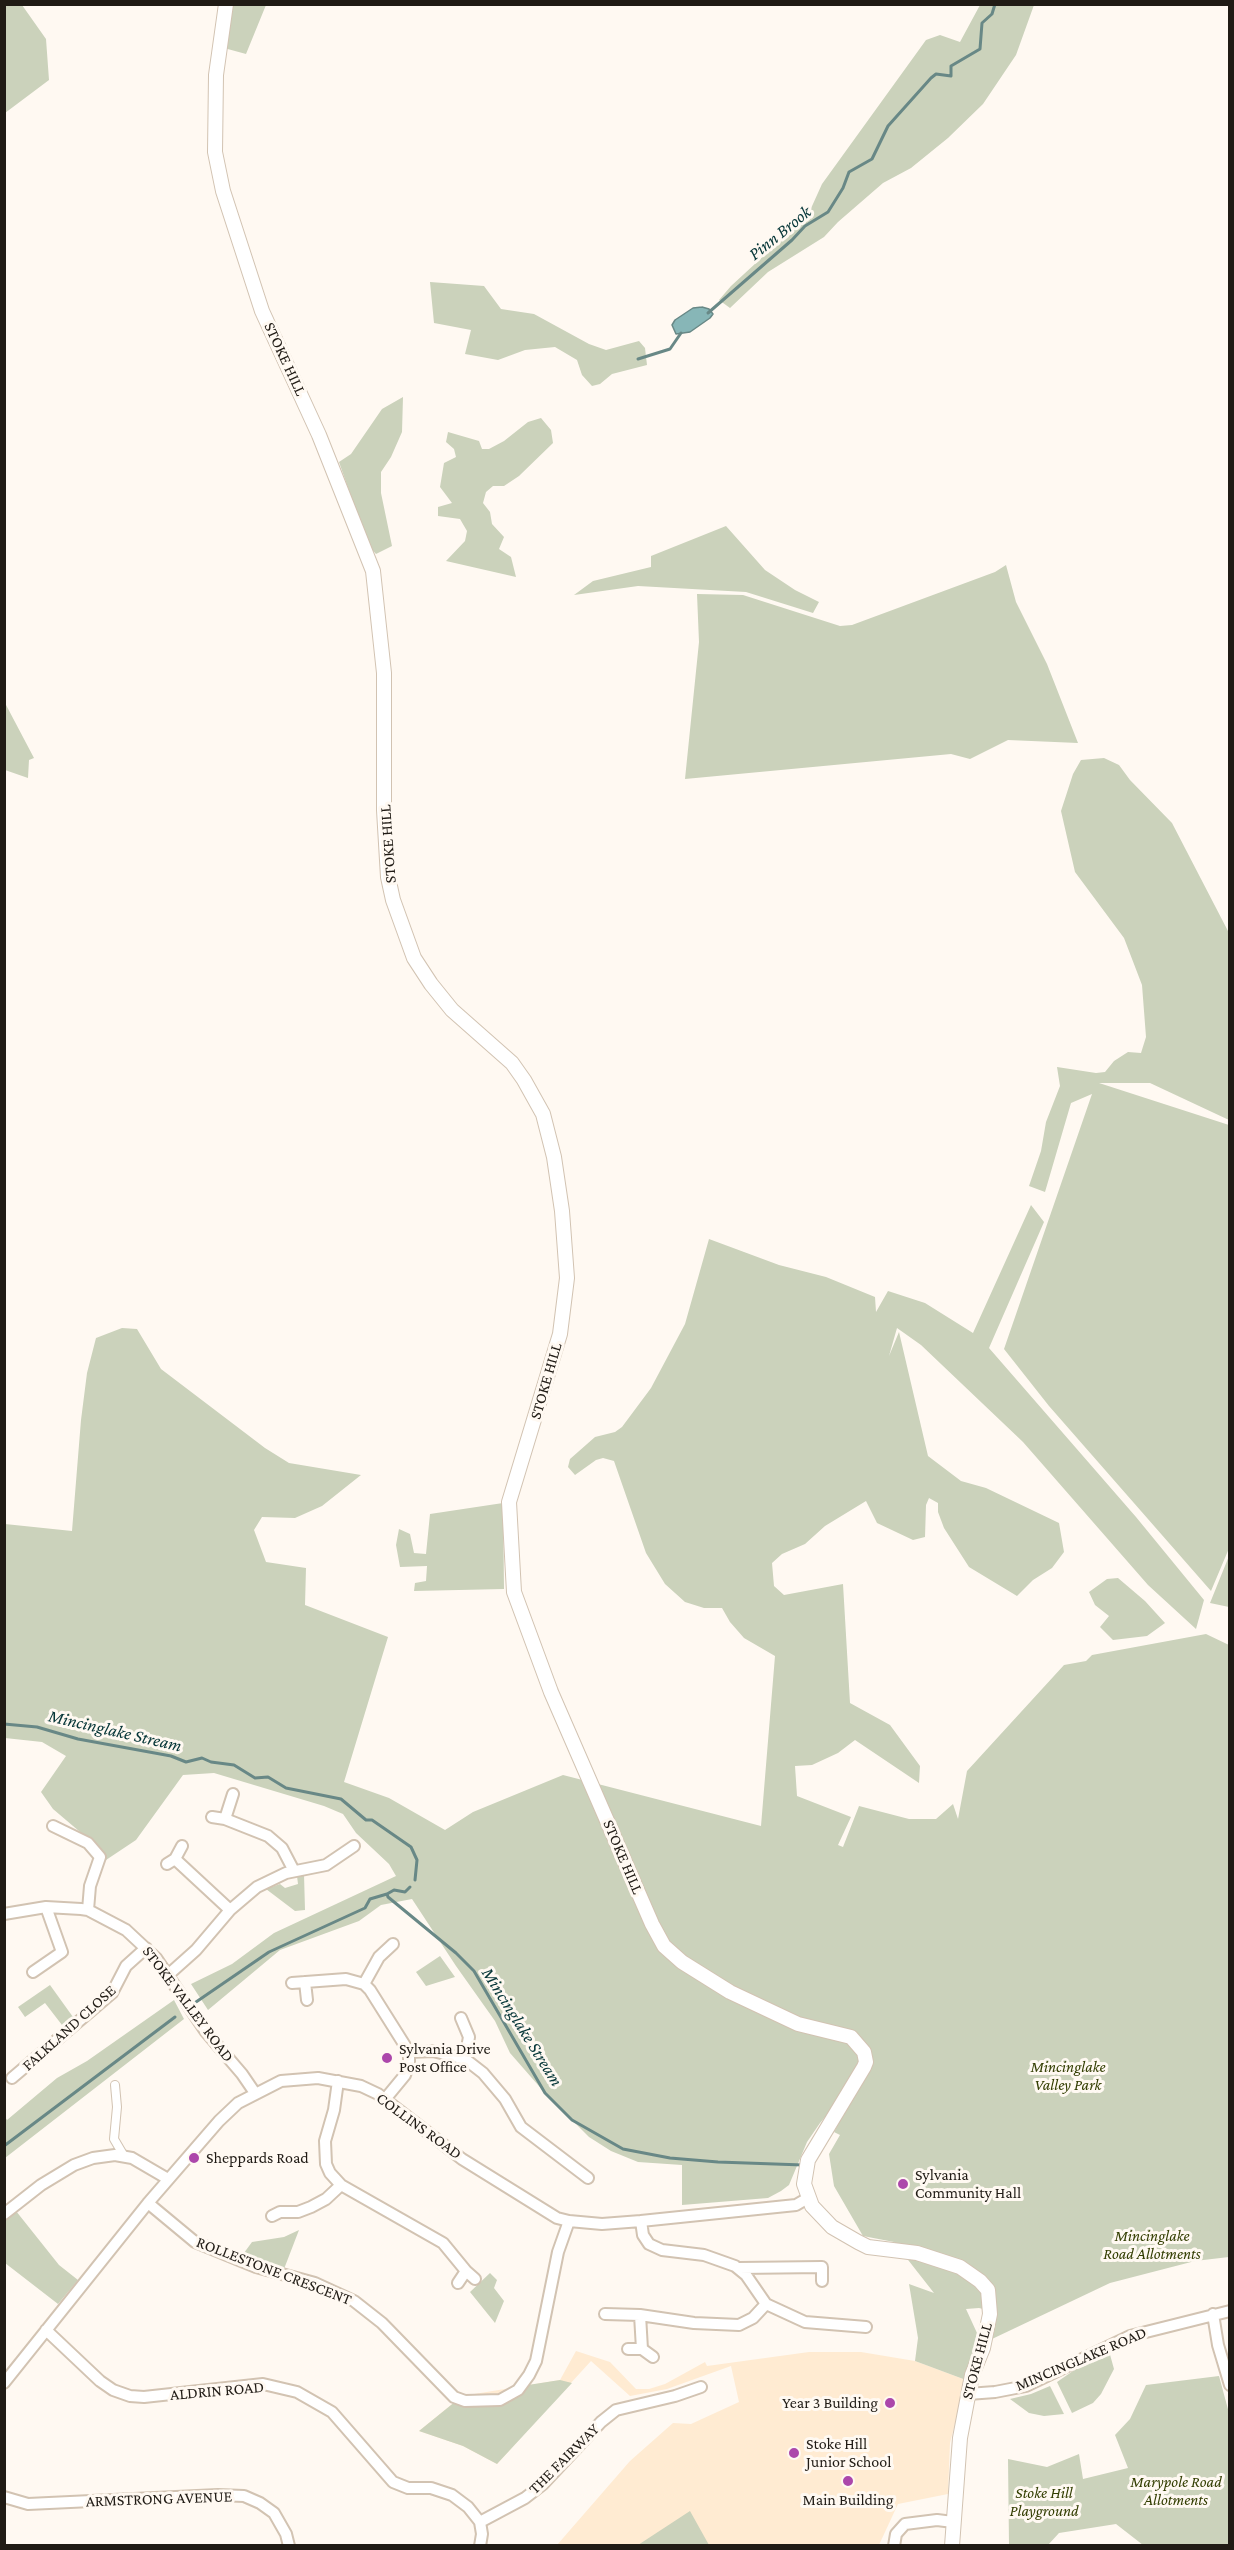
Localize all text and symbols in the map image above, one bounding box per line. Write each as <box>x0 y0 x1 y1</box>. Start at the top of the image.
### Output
water label: Pinn Brook <box>744 201 816 265</box>
street label: STOKE HILL <box>260 319 310 399</box>
street label: STOKE HILL <box>376 804 400 884</box>
street label: STOKE HILL <box>526 1340 566 1422</box>
water label: Mincinglake Stream <box>46 1705 184 1757</box>
street label: STOKE HILL <box>599 1817 647 1897</box>
street label: STOKE VALLEY ROAD <box>138 1942 238 2066</box>
water label: Mincinglake Stream <box>477 1964 567 2090</box>
street label: FALKLAND CLOSE <box>18 1981 120 2075</box>
place label: Sylvania Drive Post Office <box>399 2039 491 2077</box>
marker: Sylvania Drive Post Office <box>380 2051 394 2065</box>
park label: Mincinglake Valley Park <box>1030 2057 1106 2095</box>
street label: COLLINS ROAD <box>373 2089 465 2163</box>
place label: Sheppards Road <box>206 2148 309 2168</box>
marker: Sheppards Road <box>187 2151 201 2165</box>
place label: Sylvania Community Hall <box>915 2165 1021 2203</box>
marker: Sylvania Community Hall <box>896 2177 910 2191</box>
park label: Mincinglake Road Allotments <box>1103 2226 1201 2264</box>
street label: ROLLESTONE CRESCENT <box>194 2233 354 2309</box>
street label: STOKE HILL <box>958 2320 996 2402</box>
street label: MINCINGLAKE ROAD <box>1013 2323 1149 2395</box>
street label: ALDRIN ROAD <box>169 2377 265 2405</box>
place label: Year 3 Building <box>782 2393 878 2413</box>
marker: Year 3 Building <box>883 2396 897 2410</box>
street label: THE FAIRWAY <box>525 2420 603 2498</box>
place label: Stoke Hill Junior School <box>806 2434 891 2472</box>
marker: Stoke Hill Junior School <box>787 2446 801 2460</box>
park label: Marypole Road Allotments <box>1130 2472 1222 2510</box>
marker: Main Building <box>841 2474 855 2488</box>
park label: Stoke Hill Playground <box>1009 2483 1079 2521</box>
street label: ARMSTRONG AVENUE <box>85 2487 233 2511</box>
place label: Main Building <box>802 2490 894 2510</box>

